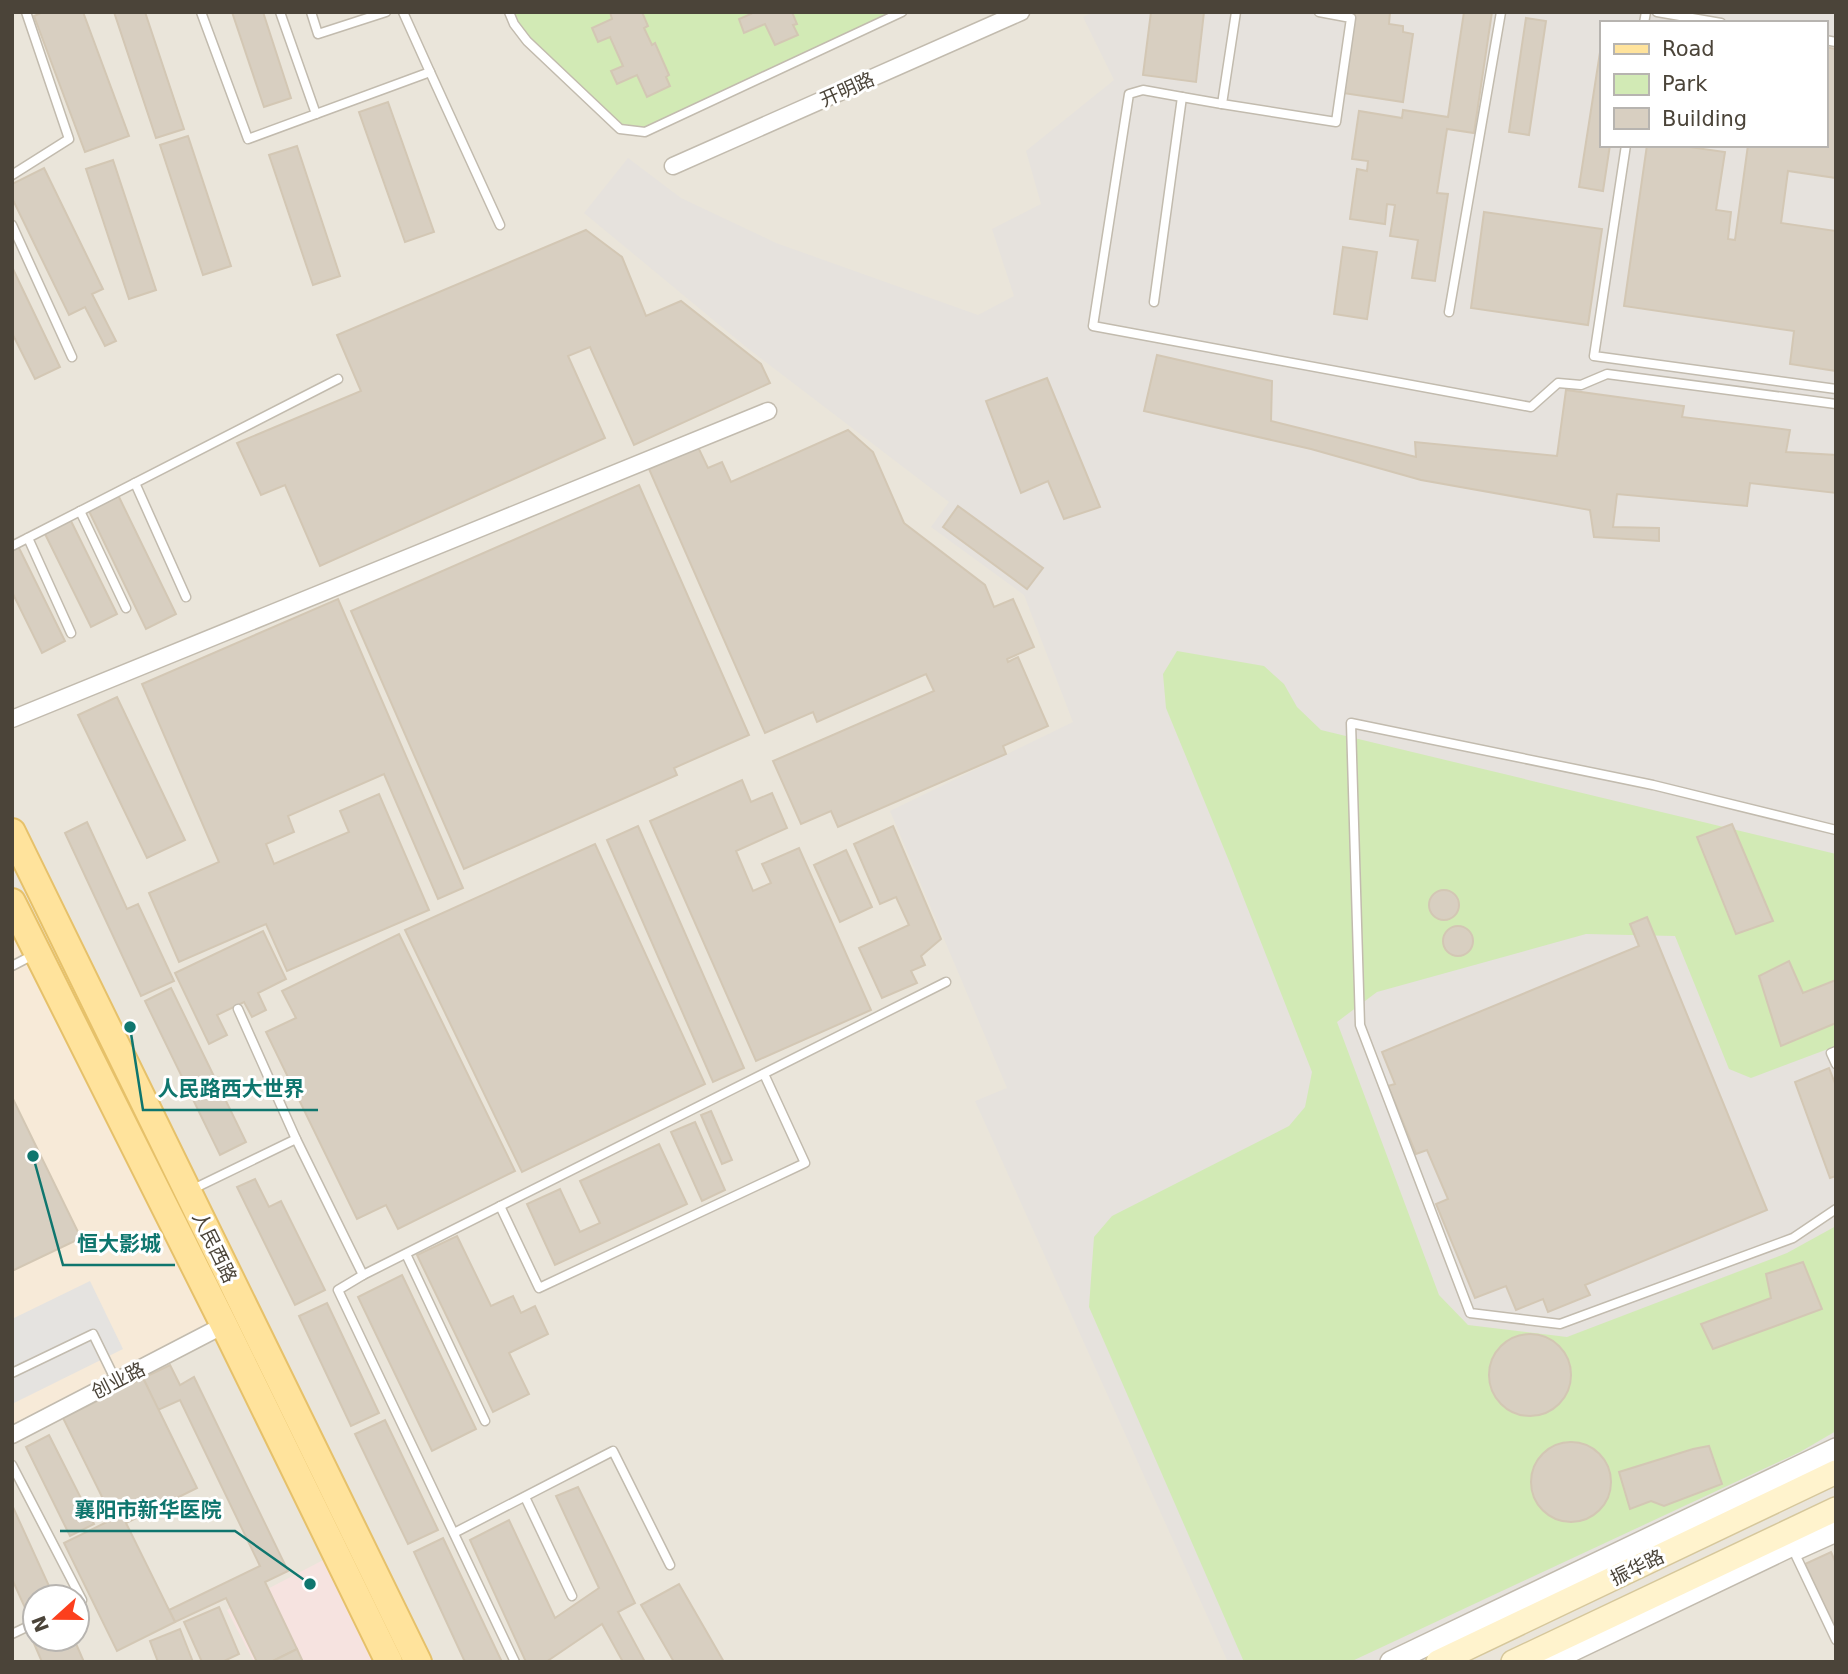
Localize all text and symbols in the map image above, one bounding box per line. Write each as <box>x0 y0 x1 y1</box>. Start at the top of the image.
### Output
legend <box>1600 21 1827 147</box>
text: Road <box>1662 37 1715 61</box>
street label: 开明路 <box>816 67 878 111</box>
text: Park <box>1662 72 1708 96</box>
text: Building <box>1662 107 1747 131</box>
callout: 人民路西大世界 <box>143 1068 318 1110</box>
text: 人民路西大世界 <box>158 1077 305 1101</box>
street label: 人民西路 <box>188 1208 242 1286</box>
callout: 恒大影城 <box>63 1223 175 1265</box>
text: 恒大影城 <box>77 1232 161 1256</box>
street label: 创业路 <box>88 1357 148 1403</box>
callout: 襄阳市新华医院 <box>60 1489 235 1531</box>
text: 襄阳市新华医院 <box>75 1498 222 1522</box>
street label: 振华路 <box>1607 1545 1667 1589</box>
north arrow <box>21 1583 91 1653</box>
text: N <box>27 1613 53 1635</box>

